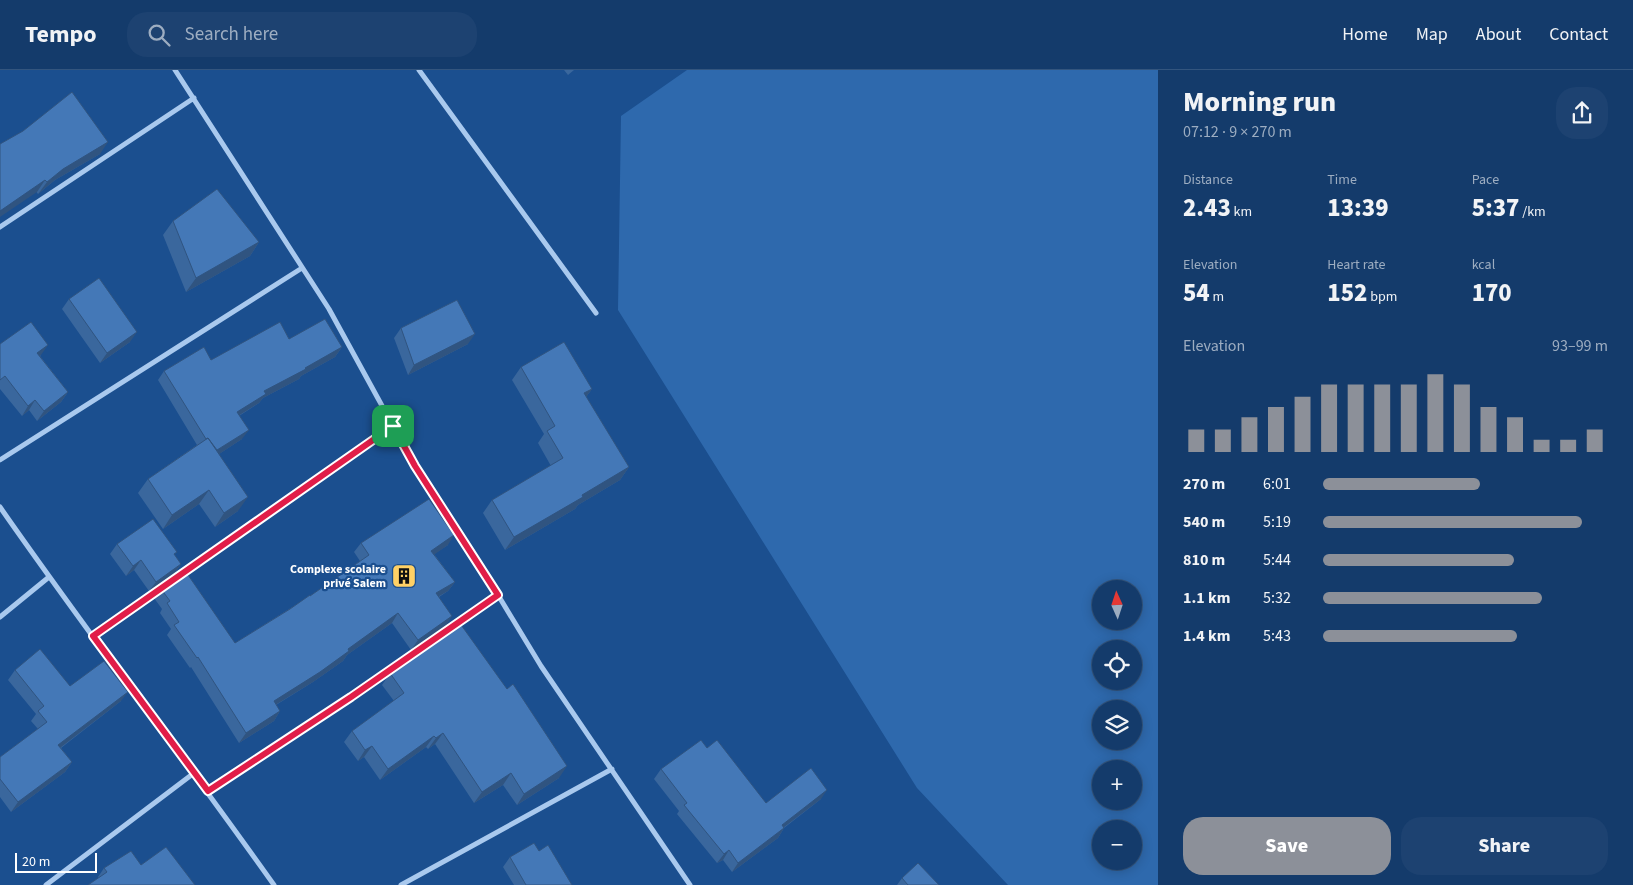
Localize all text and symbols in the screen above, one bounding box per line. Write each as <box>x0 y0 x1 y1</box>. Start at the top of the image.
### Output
search box <box>127 12 477 57</box>
text: Tempo <box>25 17 97 52</box>
icon: search <box>145 21 173 49</box>
text: Search here <box>185 21 278 48</box>
text: Home <box>1342 22 1388 47</box>
text: Map <box>1416 22 1448 47</box>
text: About <box>1476 22 1521 47</box>
text: Contact <box>1549 22 1608 47</box>
text: Morning run <box>1183 82 1336 122</box>
button: share <box>1556 87 1608 139</box>
text: 07:12 · 9 × 270 m <box>1183 121 1292 143</box>
text: Distance <box>1183 170 1233 190</box>
text: Time <box>1327 170 1357 190</box>
text: Pace <box>1472 170 1499 190</box>
text: 2.43 <box>1183 190 1231 226</box>
text: 13:39 <box>1327 190 1388 226</box>
text: 5:37 <box>1472 190 1519 226</box>
text: km <box>1231 202 1252 222</box>
text: /km <box>1519 202 1546 222</box>
text: Elevation <box>1183 255 1238 275</box>
text: Heart rate <box>1327 255 1386 275</box>
text: kcal <box>1472 255 1495 275</box>
text: 54 <box>1183 275 1210 311</box>
text: 152 <box>1327 275 1367 311</box>
text: 170 <box>1472 275 1512 311</box>
text: m <box>1210 287 1224 307</box>
text: bpm <box>1367 287 1397 307</box>
text: Elevation <box>1183 335 1245 357</box>
text: 93–99 m <box>1552 335 1608 357</box>
pin <box>372 405 414 447</box>
icon: arrive <box>379 412 407 440</box>
text: 270 m <box>1183 473 1225 495</box>
text: 6:01 <box>1263 473 1291 495</box>
text: 540 m <box>1183 511 1225 533</box>
text: 5:19 <box>1263 511 1291 533</box>
text: 810 m <box>1183 549 1225 571</box>
text: 5:44 <box>1263 549 1291 571</box>
place label: Complexe scolaire privé Salem <box>290 561 386 592</box>
building icon: Complexe scolaire privé Salem <box>391 563 417 589</box>
north arrow <box>1092 580 1142 630</box>
map controls <box>1092 580 1142 870</box>
text: 1.1 km <box>1183 587 1230 609</box>
text: 5:32 <box>1263 587 1291 609</box>
text: 1.4 km <box>1183 625 1230 647</box>
text: 5:43 <box>1263 625 1291 647</box>
button: locate <box>1092 640 1142 690</box>
button: layers <box>1092 700 1142 750</box>
button: + <box>1092 760 1142 810</box>
button: Save <box>1183 817 1391 875</box>
button: Share <box>1401 817 1608 875</box>
button: − <box>1092 820 1142 870</box>
scale bar <box>15 850 98 873</box>
text: 20 m <box>22 852 50 872</box>

